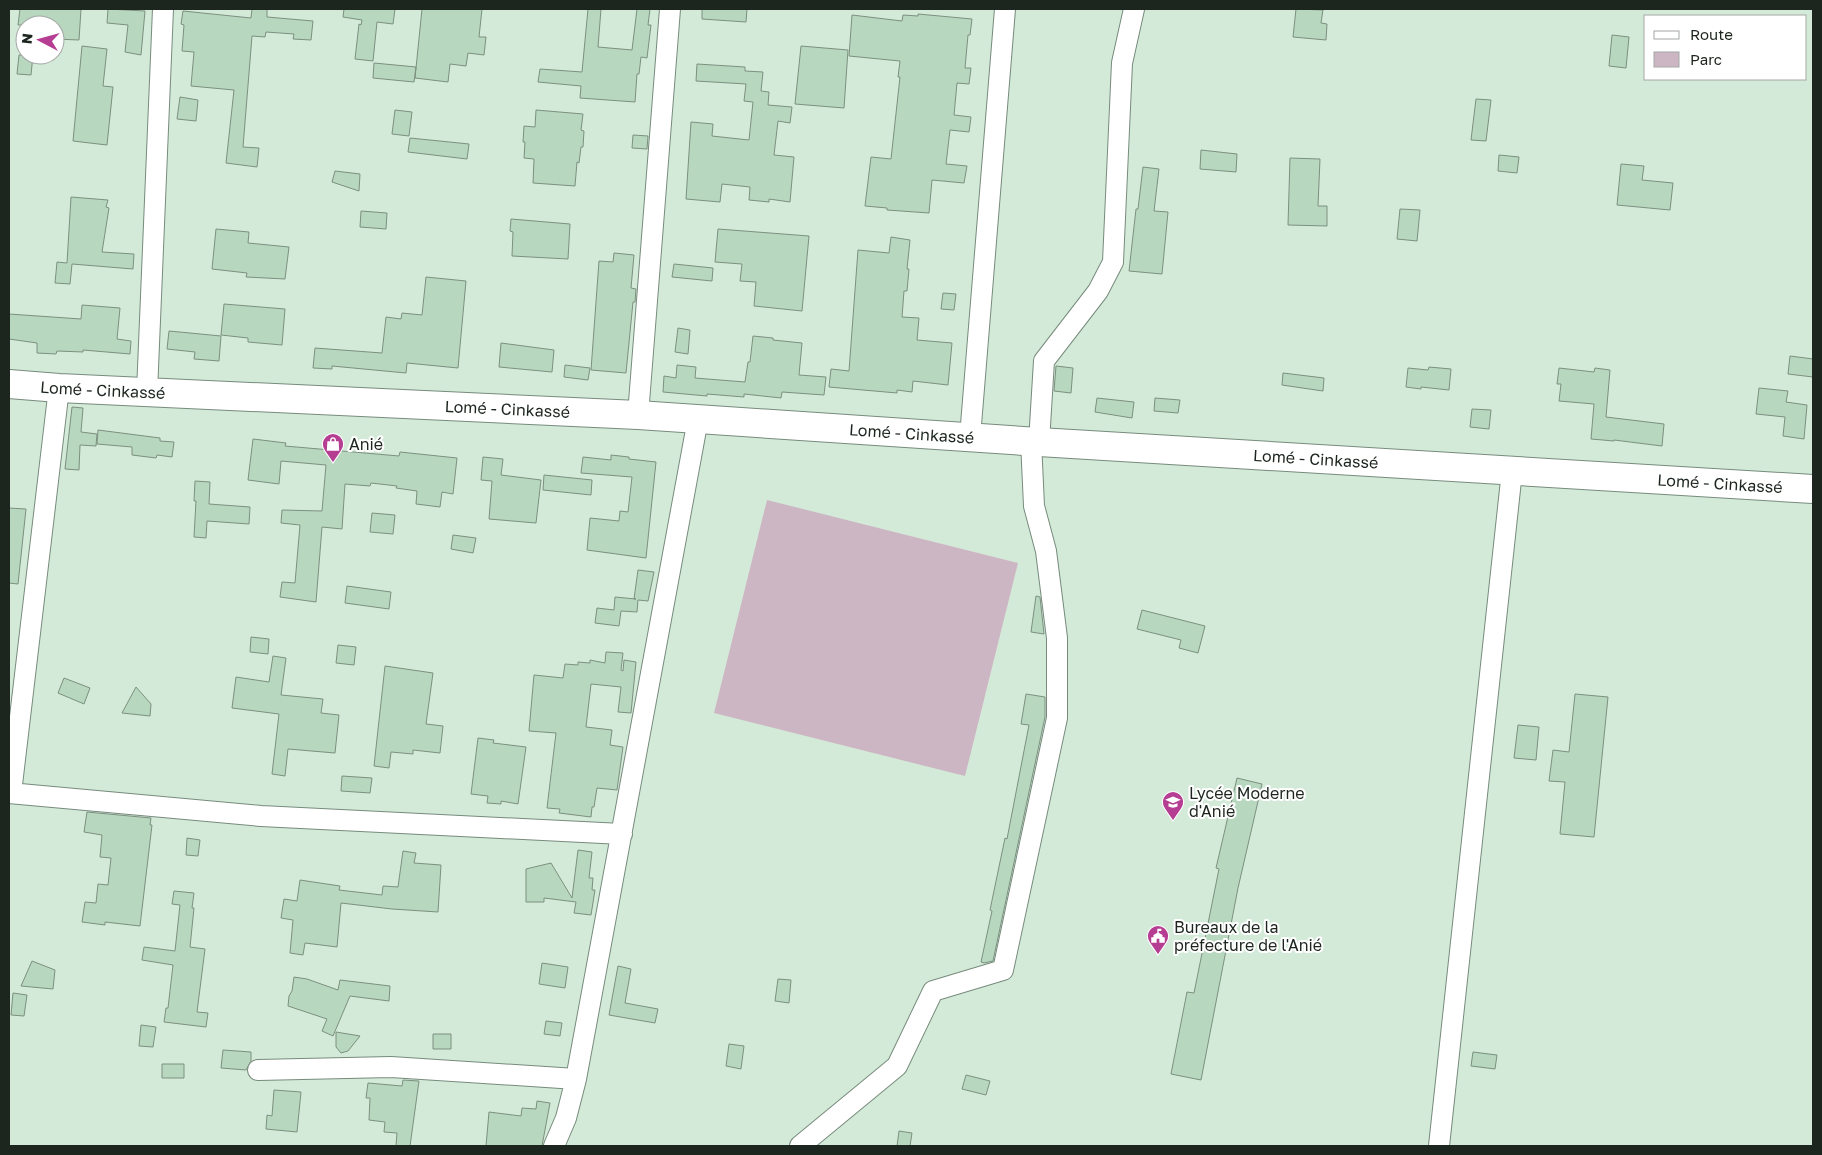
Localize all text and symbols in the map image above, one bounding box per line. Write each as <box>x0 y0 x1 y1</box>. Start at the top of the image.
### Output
north arrow <box>15 15 65 65</box>
legend <box>1644 15 1807 80</box>
text: Route <box>1690 25 1733 43</box>
text: N <box>18 32 36 45</box>
text: Parc <box>1690 50 1722 68</box>
street label: Lomé - Cinkassé <box>39 377 166 403</box>
street label: Lomé - Cinkassé <box>444 396 570 422</box>
street label: Lomé - Cinkassé <box>848 419 975 448</box>
shop icon: Anié <box>321 432 345 463</box>
place label: Anié <box>349 434 383 454</box>
street label: Lomé - Cinkassé <box>1253 445 1379 473</box>
street label: Lomé - Cinkassé <box>1657 470 1783 497</box>
place label: Lycée Moderne d'Anié <box>1189 783 1305 821</box>
school or university icon: Lycée Moderne d'Anié <box>1161 790 1185 821</box>
place label: Bureaux de la préfecture de l'Anié <box>1174 917 1322 955</box>
public building icon: Bureaux de la préfecture de l'Anié <box>1146 924 1170 955</box>

